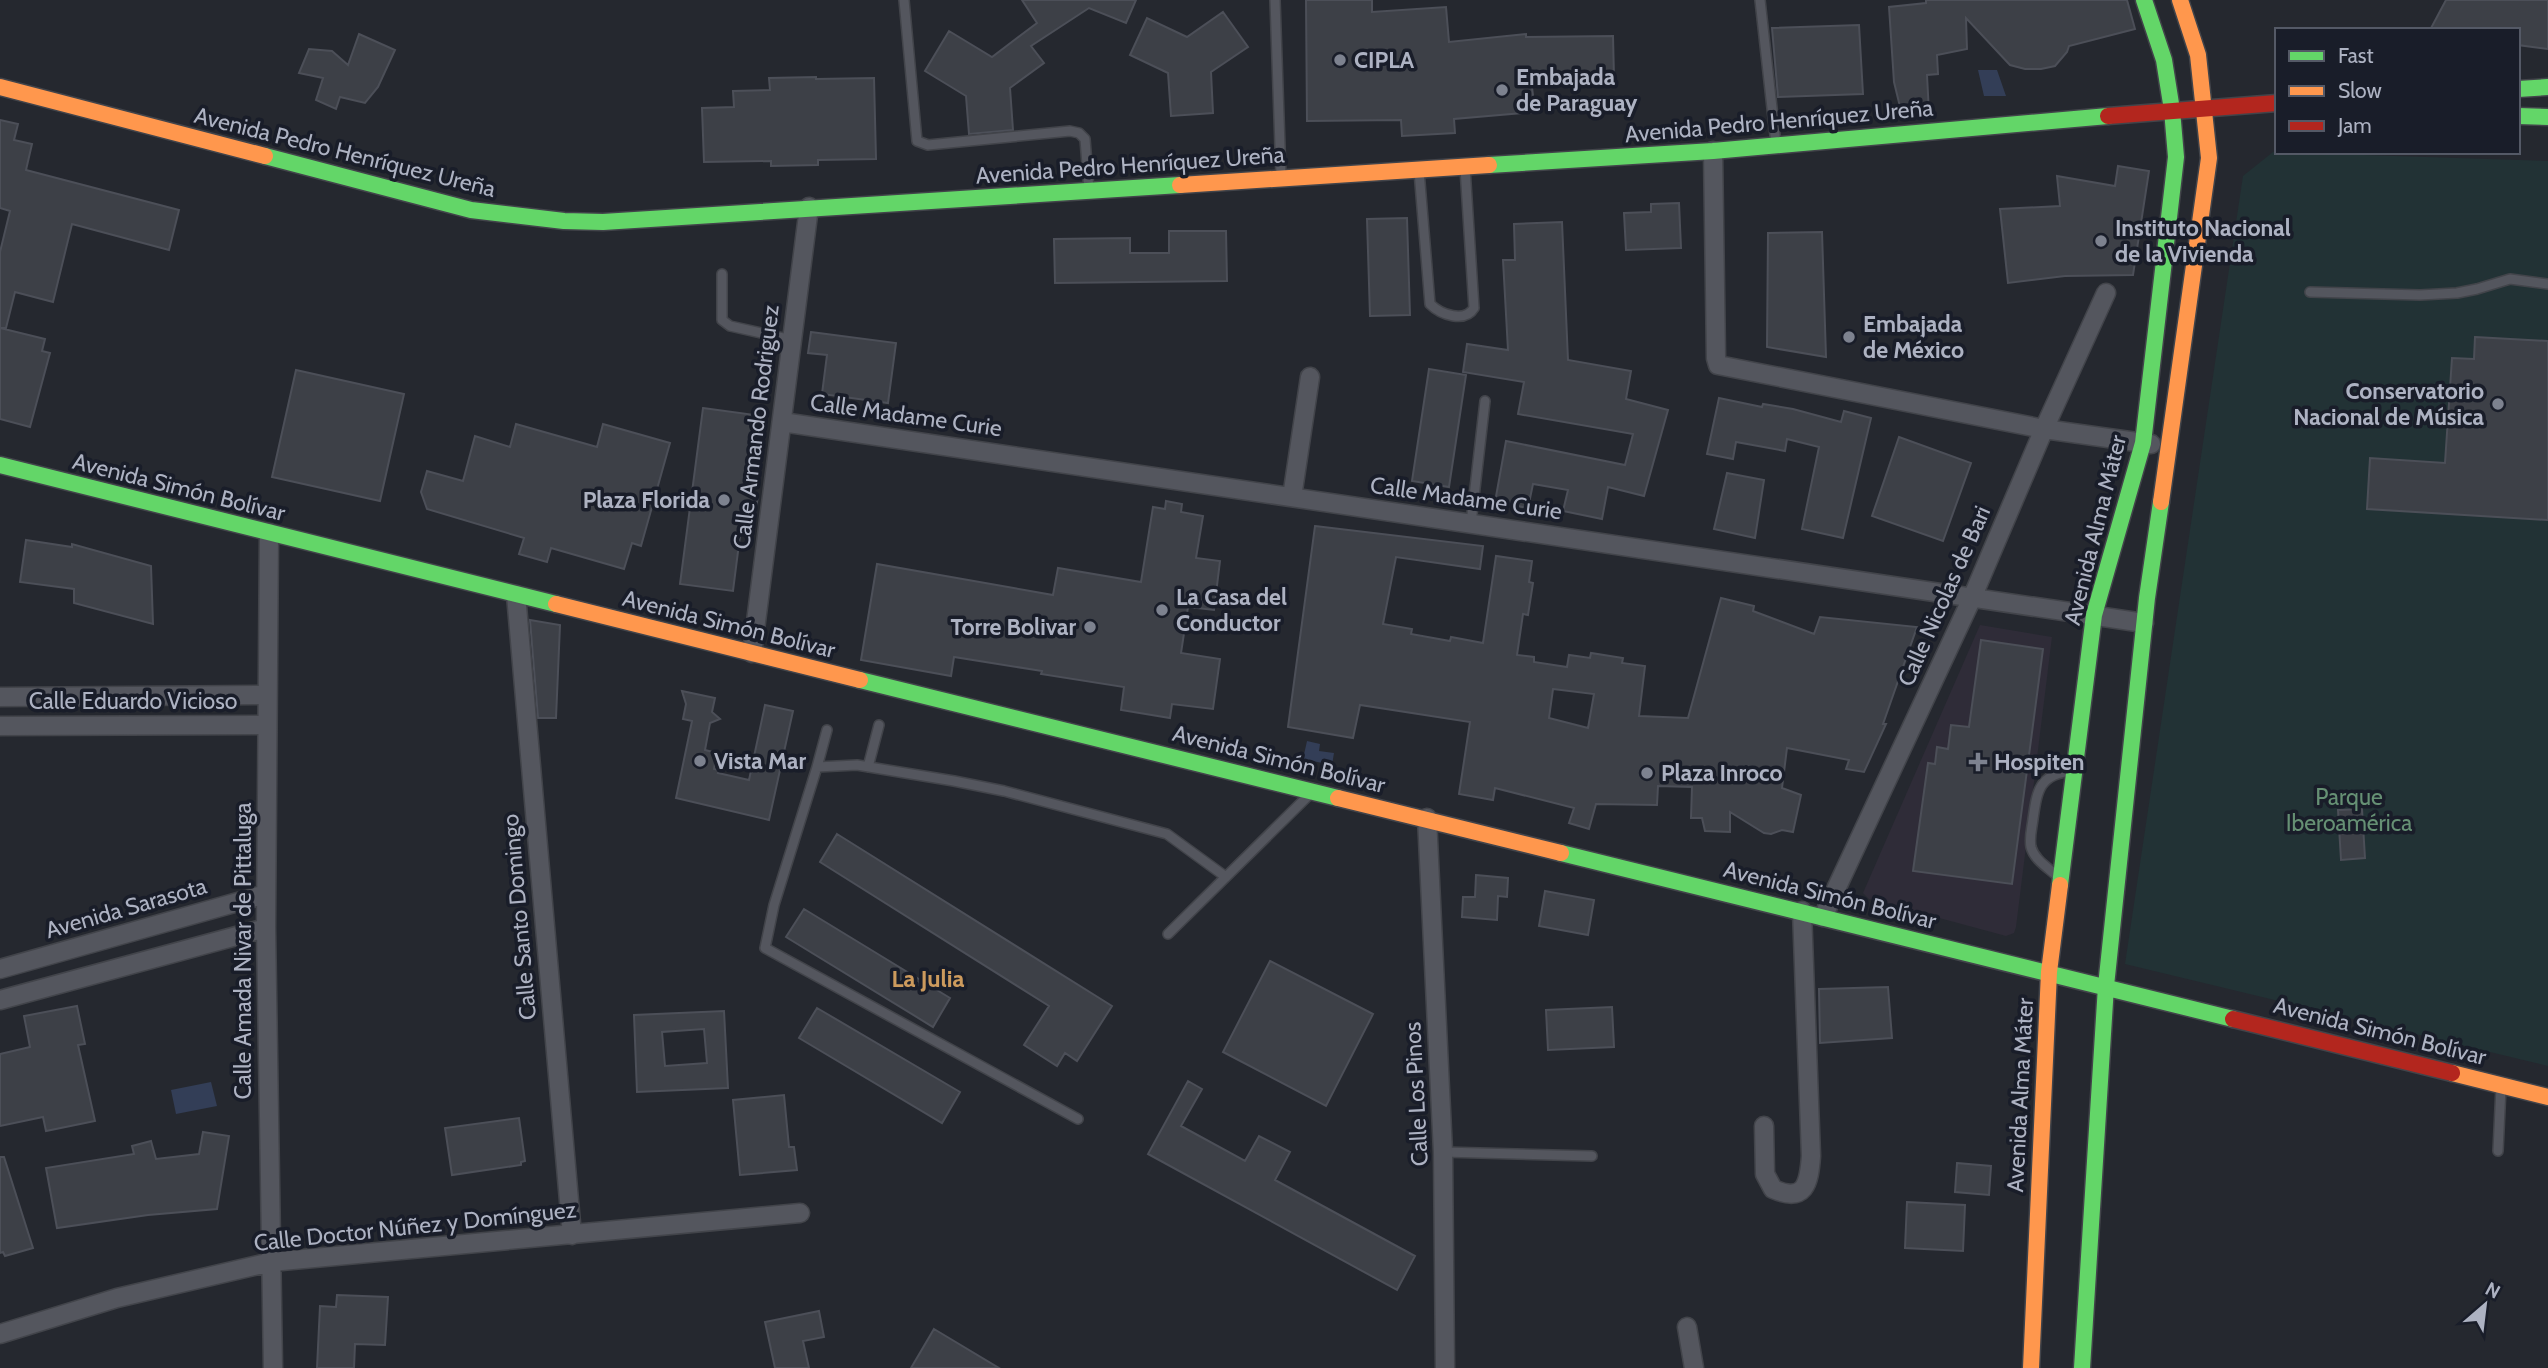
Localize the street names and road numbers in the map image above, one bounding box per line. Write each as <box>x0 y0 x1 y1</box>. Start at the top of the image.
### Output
street label: Avenida Pedro Henríquez Ureña <box>1624 94 1934 148</box>
street label: Avenida Pedro Henríquez Ureña <box>191 101 499 203</box>
street label: Avenida Pedro Henríquez Ureña <box>975 140 1285 190</box>
street label: Calle Armando Rodriguez <box>727 303 785 551</box>
street label: Calle Madame Curie <box>808 388 1004 442</box>
street label: Avenida Alma Máter <box>2058 431 2132 628</box>
street label: Avenida Simón Bolívar <box>70 447 289 527</box>
street label: Calle Madame Curie <box>1368 471 1564 525</box>
street label: Calle Nicolas de Bari <box>1892 501 1996 691</box>
street label: Avenida Simón Bolívar <box>620 584 839 664</box>
street label: Calle Eduardo Vicioso <box>29 687 237 715</box>
street label: Avenida Simón Bolívar <box>1170 719 1389 799</box>
street label: Calle Amada Nivar de Pittaluga <box>229 803 257 1099</box>
street label: Calle Santo Domingo <box>496 813 542 1021</box>
street label: Avenida Simón Bolívar <box>1721 855 1940 935</box>
street label: Avenida Sarasota <box>42 872 210 944</box>
street label: Avenida Simón Bolívar <box>2271 991 2490 1071</box>
street label: Avenida Alma Máter <box>2001 996 2039 1193</box>
street label: Calle Los Pinos <box>1398 1021 1434 1167</box>
street label: Calle Doctor Núñez y Domínguez <box>252 1195 578 1257</box>

